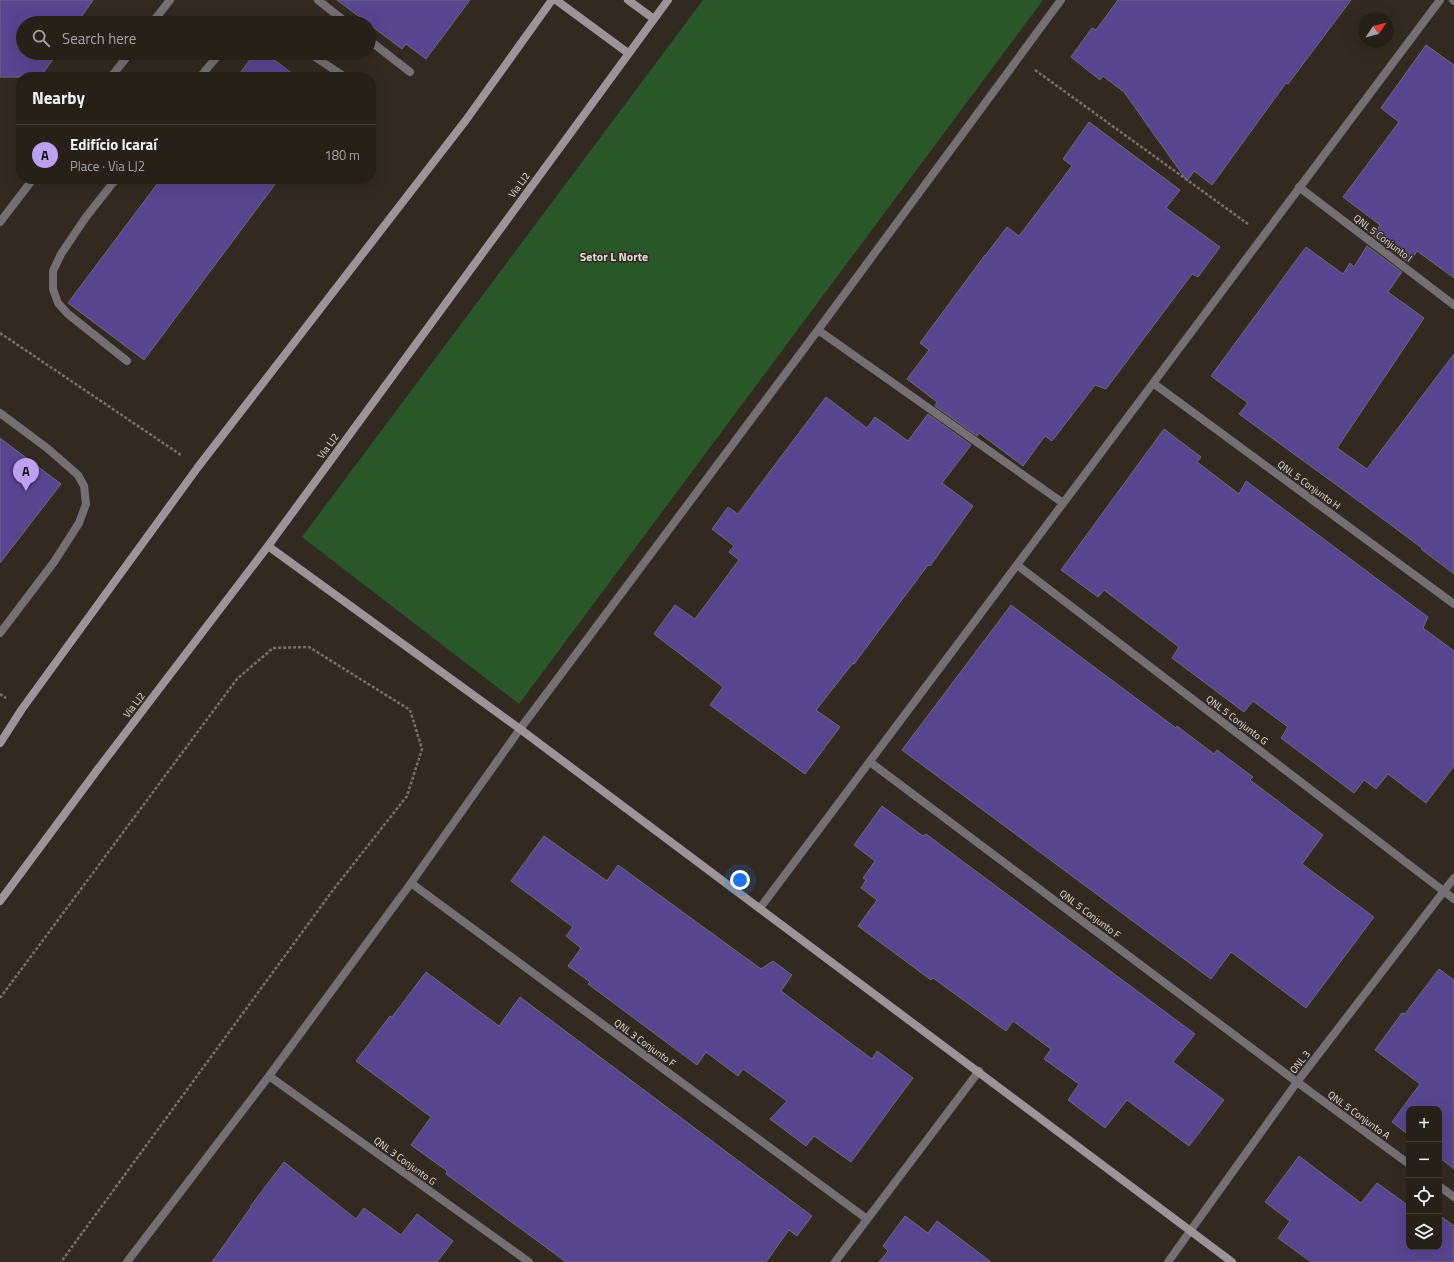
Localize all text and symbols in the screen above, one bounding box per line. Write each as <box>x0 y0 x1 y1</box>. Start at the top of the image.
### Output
north arrow <box>1358 12 1394 48</box>
search box <box>16 16 376 60</box>
icon: search <box>30 27 52 49</box>
text: Search here <box>62 27 136 50</box>
text: Nearby <box>32 85 85 111</box>
text: Edifício Icaraí <box>70 133 157 156</box>
text: A <box>41 145 49 165</box>
text: 180 m <box>324 145 360 165</box>
text: Place · Via LJ2 <box>70 156 145 176</box>
street label: Via LJ2 <box>505 169 533 201</box>
street label: QNL 5 Conjunto I <box>1350 211 1416 265</box>
district label: Setor L Norte <box>580 247 648 266</box>
street label: Via LJ2 <box>314 430 342 462</box>
street label: QNL 5 Conjunto H <box>1274 457 1344 513</box>
pin: A <box>13 458 39 491</box>
street label: Via LJ2 <box>119 689 149 721</box>
street label: QNL 5 Conjunto G <box>1203 692 1271 748</box>
your location <box>730 870 750 890</box>
street label: QNL 5 Conjunto F <box>1056 886 1124 942</box>
street label: QNL 3 Conjunto F <box>611 1015 679 1071</box>
street label: ONL 3 <box>1286 1047 1314 1077</box>
street label: QNL 5 Conjunto A <box>1325 1087 1393 1143</box>
map controls <box>1406 1106 1442 1250</box>
button: + <box>1406 1106 1442 1142</box>
street label: QNL 3 Conjunto G <box>371 1133 439 1189</box>
button: − <box>1406 1142 1442 1178</box>
button: locate <box>1406 1178 1442 1214</box>
button: layers <box>1406 1214 1442 1250</box>

